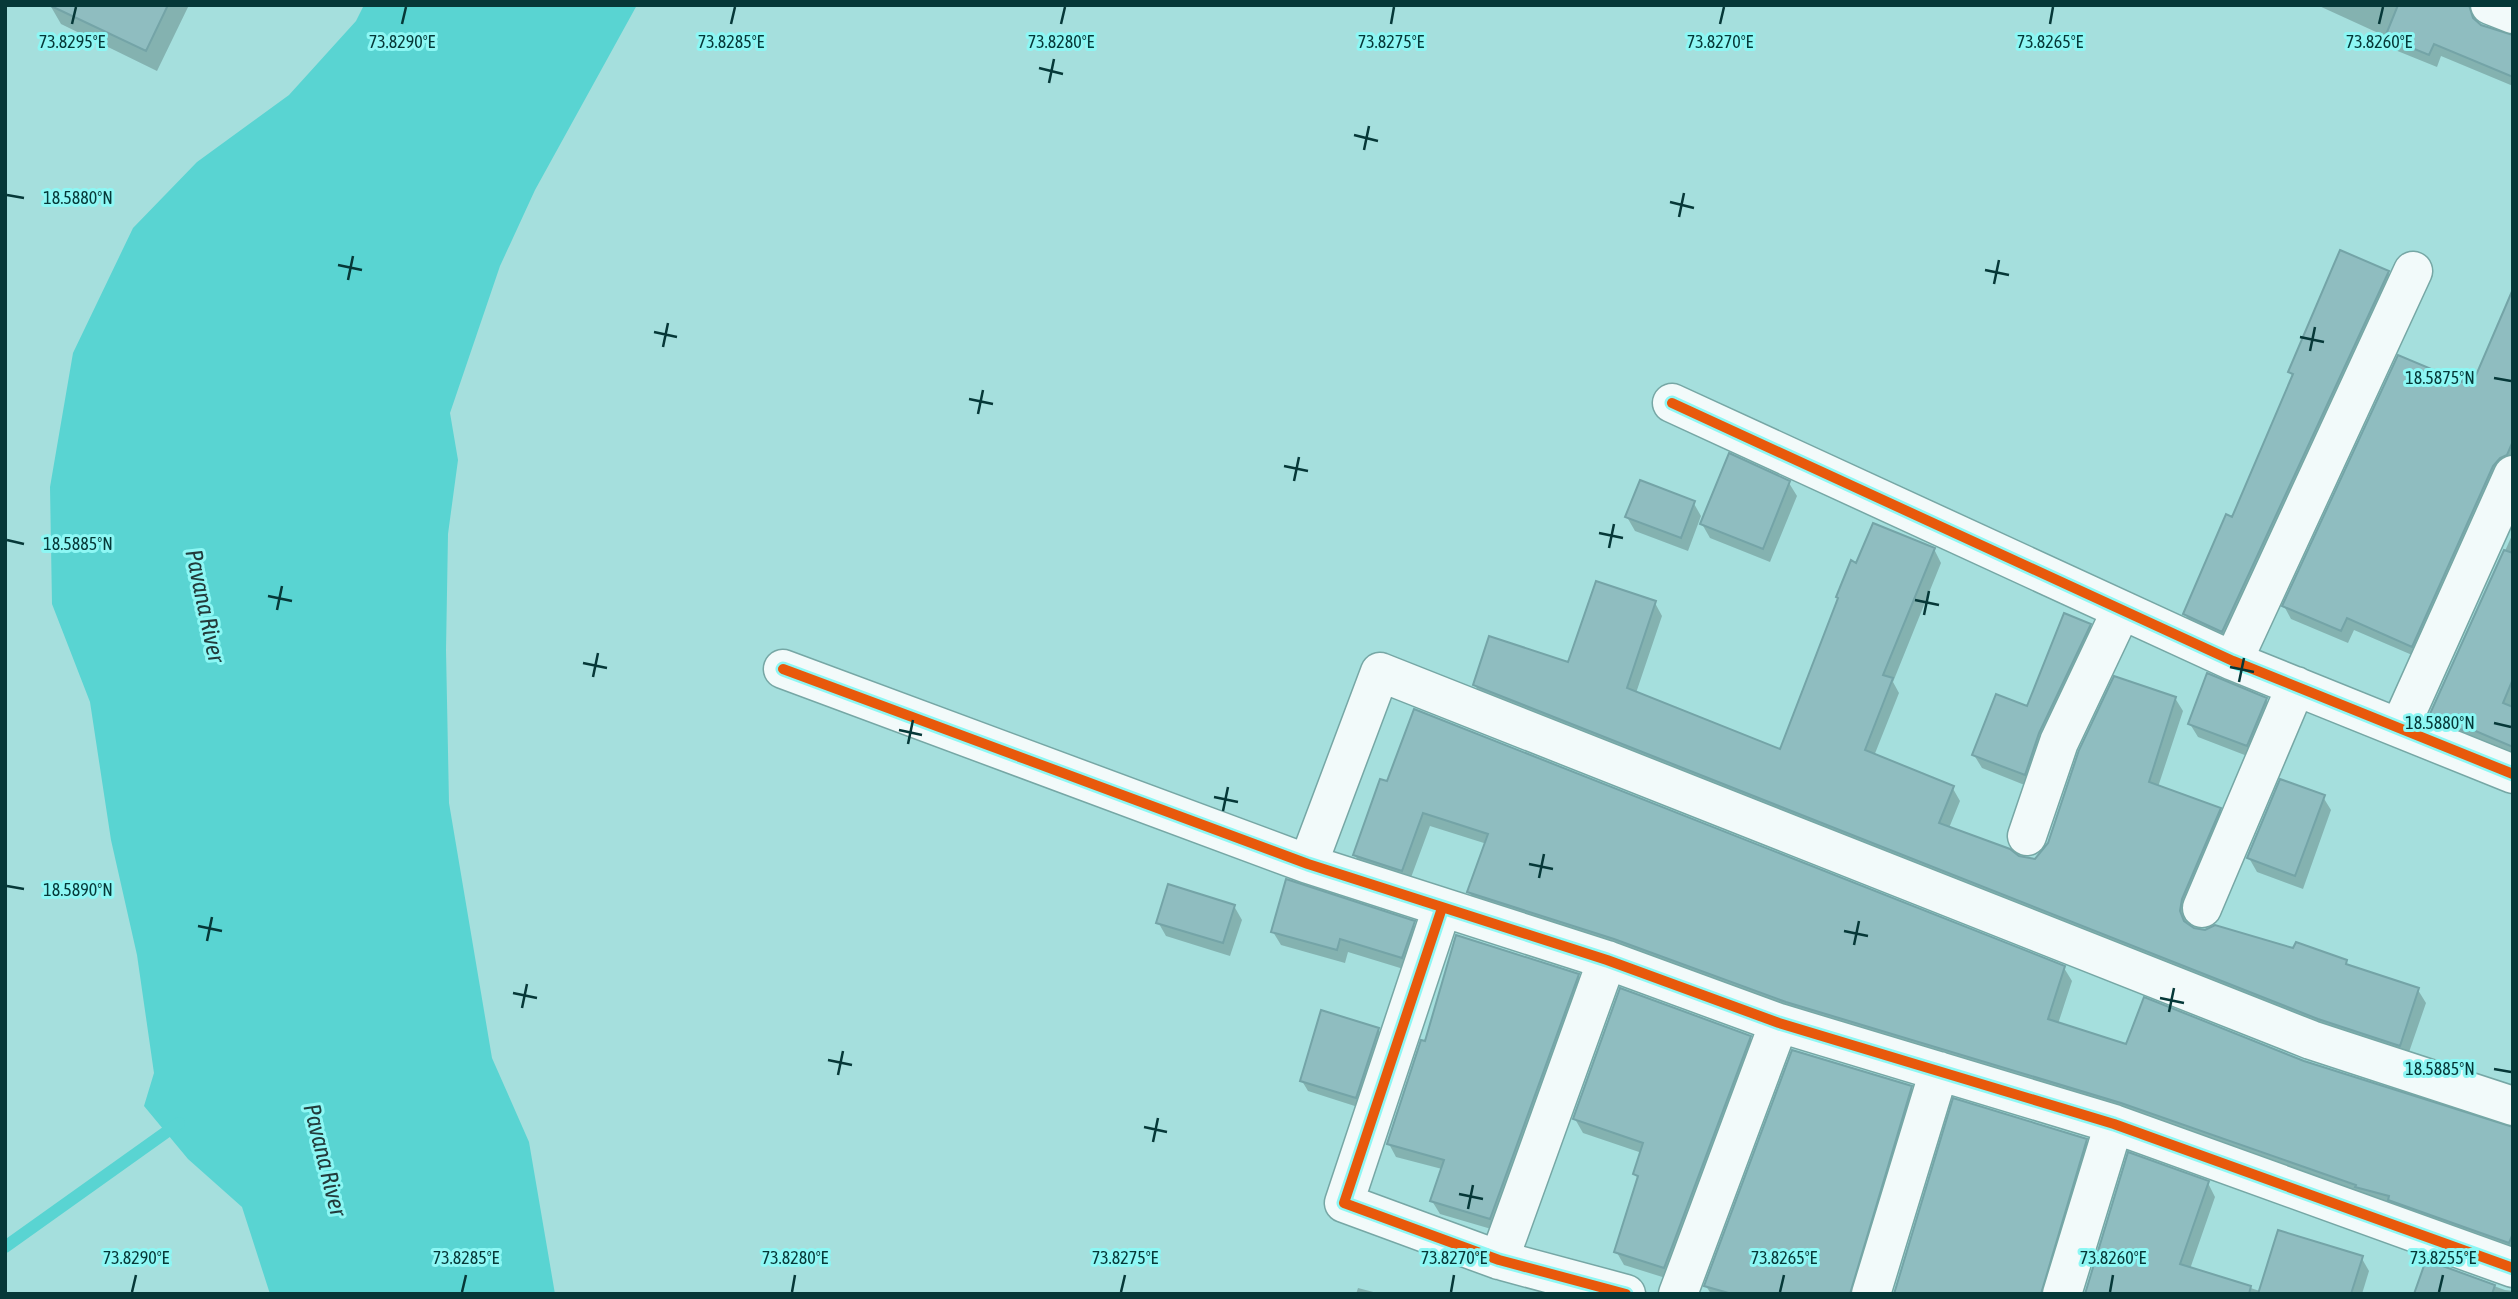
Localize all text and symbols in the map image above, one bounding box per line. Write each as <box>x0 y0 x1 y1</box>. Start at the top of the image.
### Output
text: 73.8295°E <box>39 31 106 52</box>
text: 73.8290°E <box>369 31 436 52</box>
text: 73.8285°E <box>698 31 765 52</box>
text: 73.8280°E <box>1028 31 1095 52</box>
text: 73.8275°E <box>1358 31 1425 52</box>
text: 73.8270°E <box>1687 31 1754 52</box>
text: 73.8265°E <box>2017 31 2084 52</box>
text: 73.8260°E <box>2346 31 2413 52</box>
text: 18.5880°N <box>43 187 113 208</box>
text: 18.5875°N <box>2405 367 2475 388</box>
text: 18.5885°N <box>43 533 113 554</box>
water label: Pavana River <box>180 547 231 666</box>
text: 18.5880°N <box>2405 712 2475 733</box>
text: 18.5890°N <box>43 879 113 900</box>
text: 18.5885°N <box>2405 1058 2475 1079</box>
water label: Pavana River <box>299 1101 353 1220</box>
text: 73.8290°E <box>103 1247 170 1268</box>
text: 73.8285°E <box>433 1247 500 1268</box>
text: 73.8280°E <box>762 1247 829 1268</box>
text: 73.8275°E <box>1092 1247 1159 1268</box>
text: 73.8270°E <box>1421 1247 1488 1268</box>
text: 73.8265°E <box>1751 1247 1818 1268</box>
text: 73.8260°E <box>2080 1247 2147 1268</box>
text: 73.8255°E <box>2410 1247 2477 1268</box>

